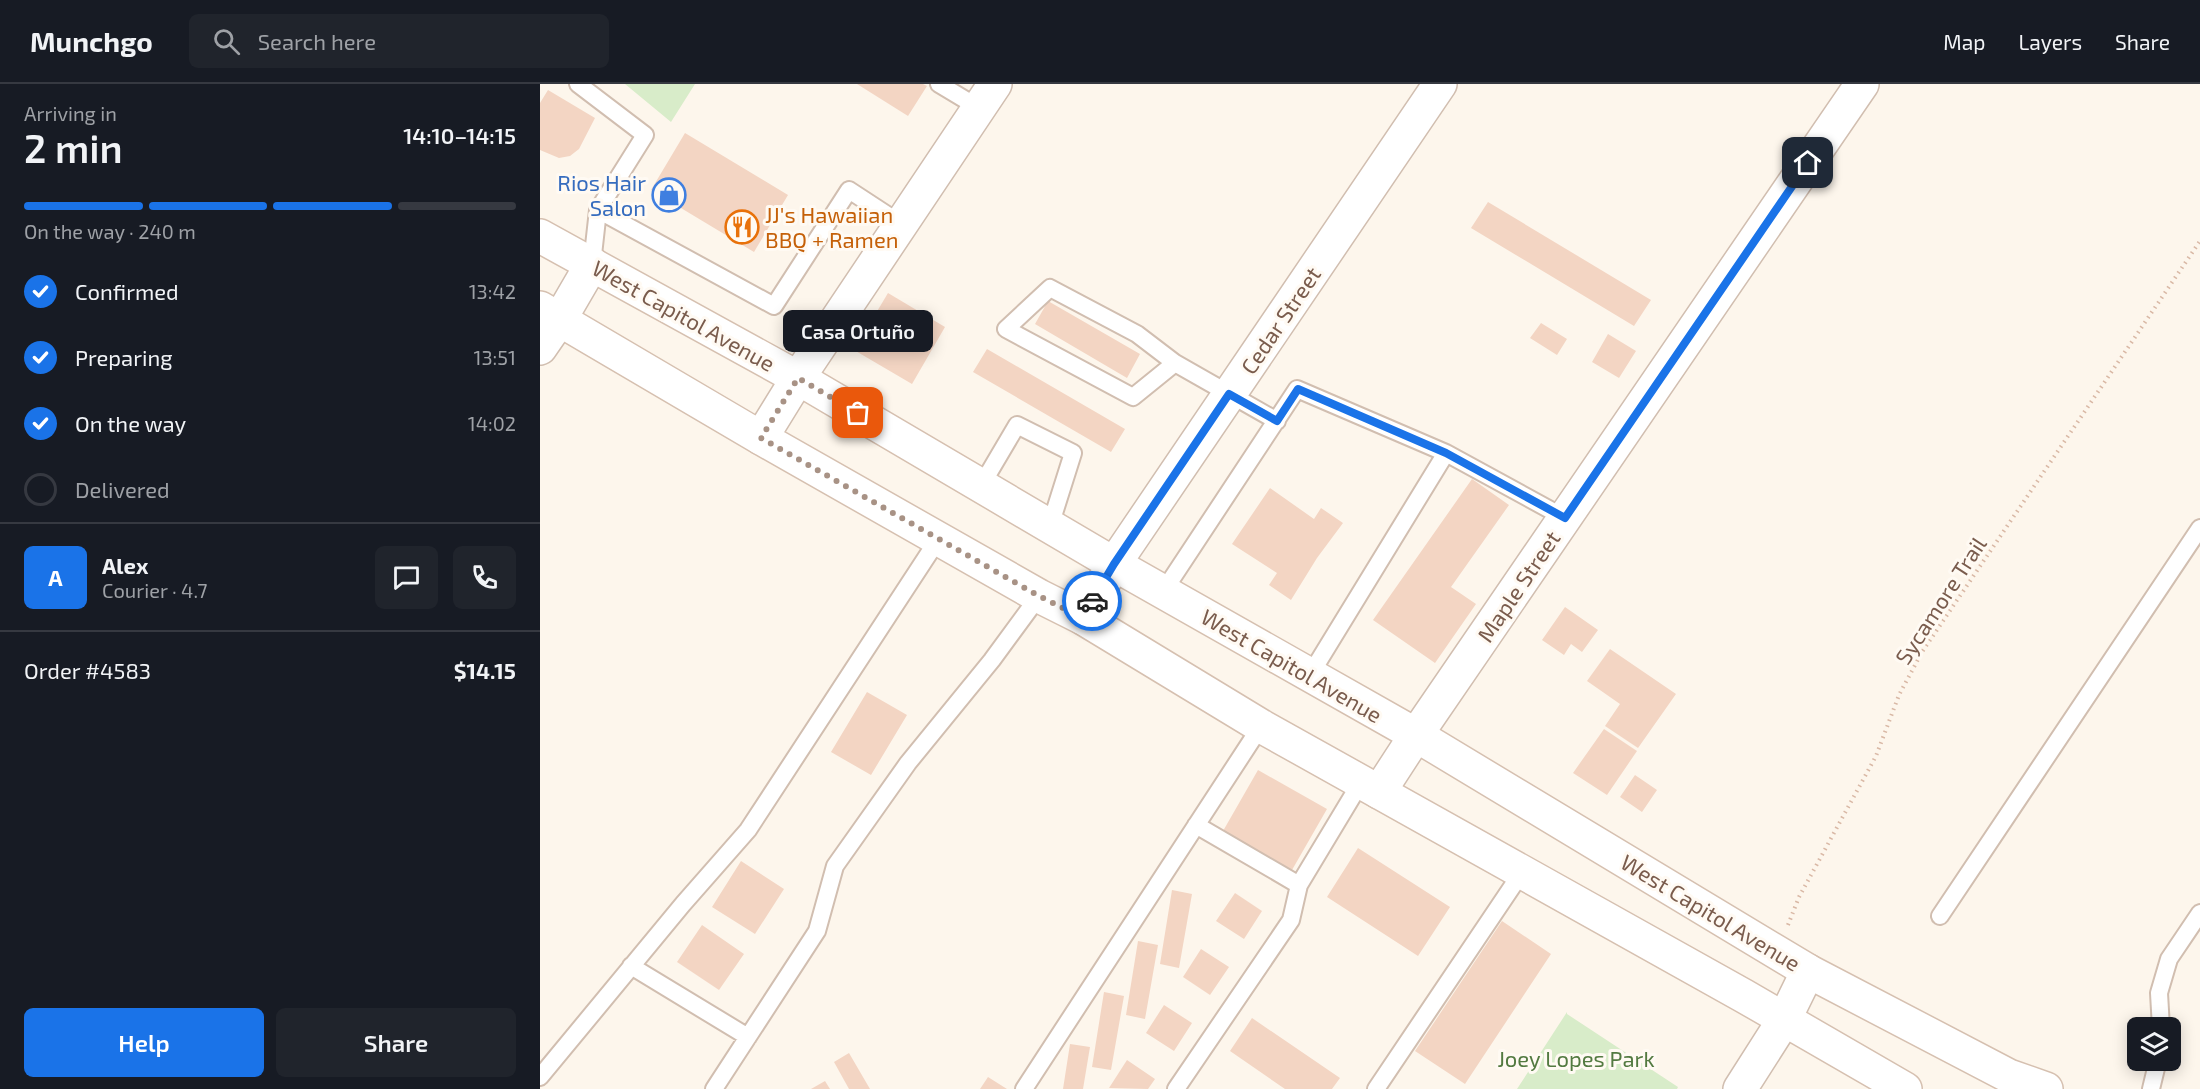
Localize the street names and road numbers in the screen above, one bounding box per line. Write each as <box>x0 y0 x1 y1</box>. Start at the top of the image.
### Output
street label: West Capitol Avenue <box>588 254 780 376</box>
street label: Cedar Street <box>1235 262 1325 378</box>
street label: Maple Street <box>1471 525 1565 647</box>
street label: Sycamore Trail <box>1889 531 1991 669</box>
street label: West Capitol Avenue <box>1197 603 1387 727</box>
street label: West Capitol Avenue <box>1617 848 1805 976</box>

